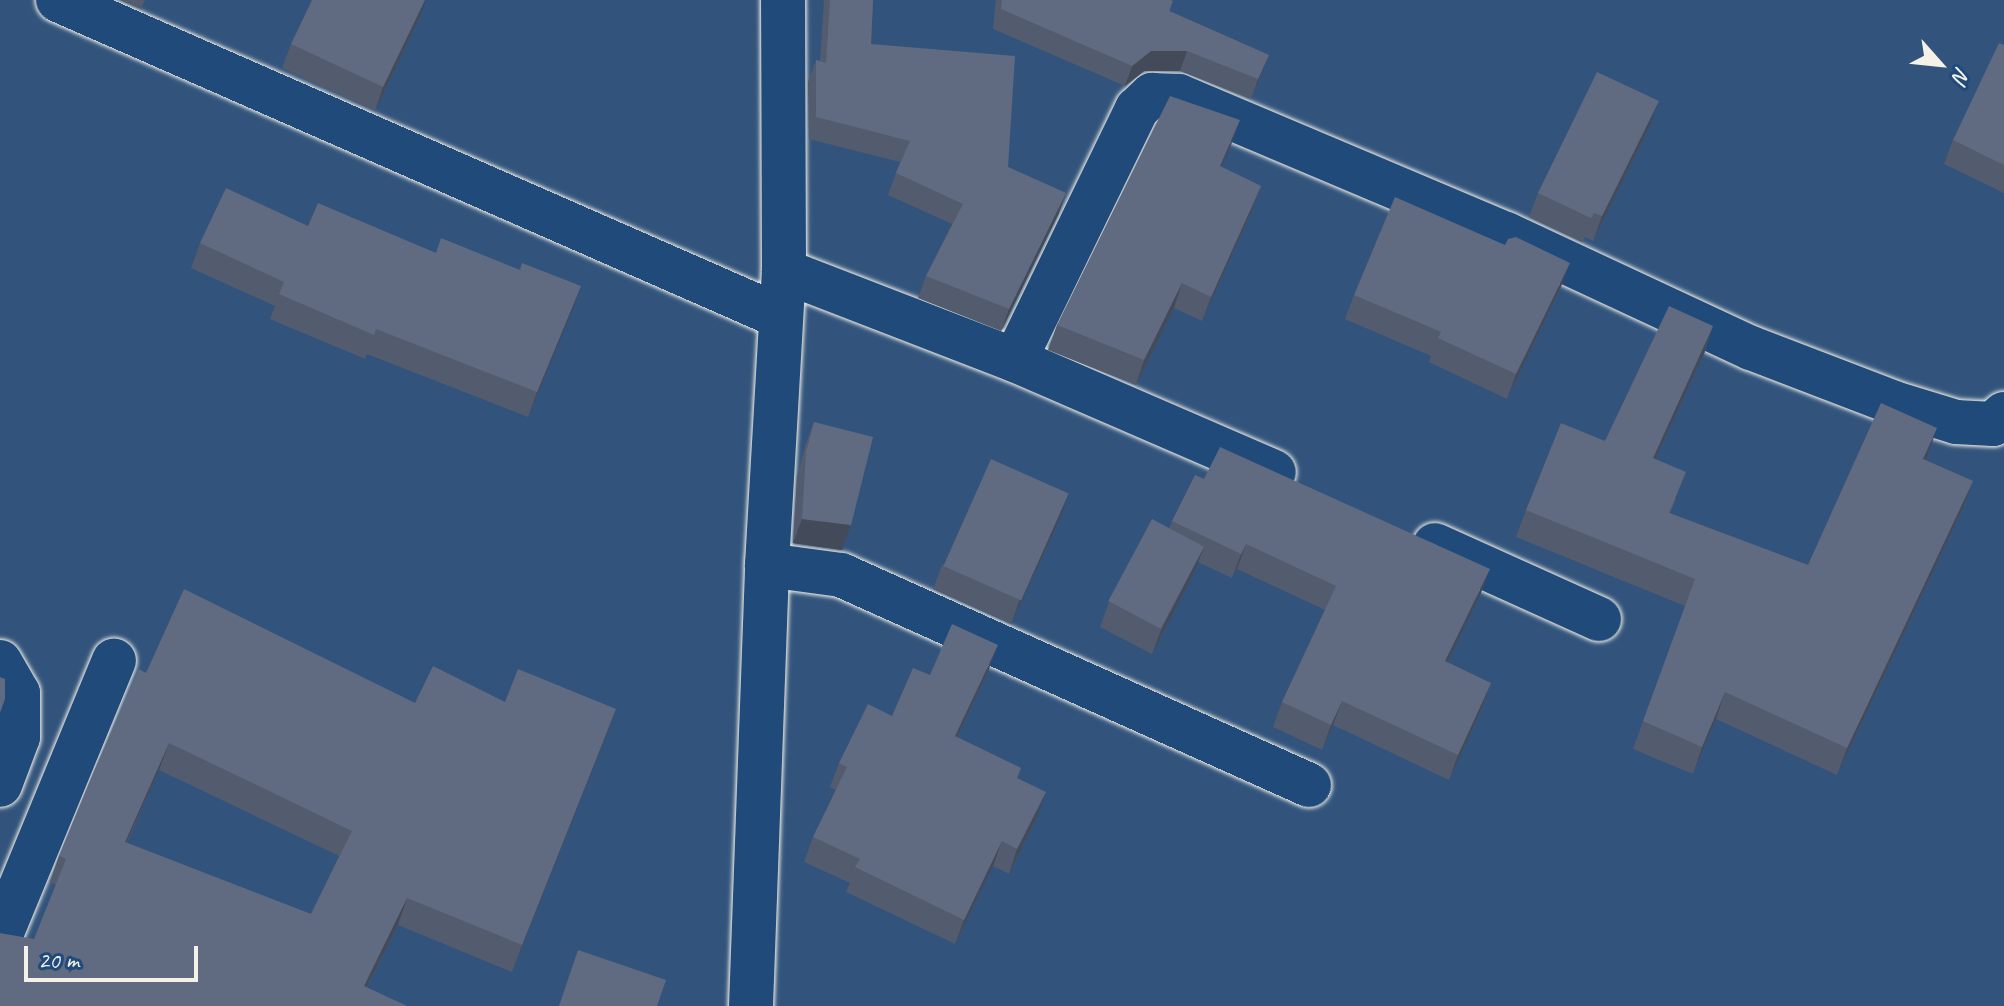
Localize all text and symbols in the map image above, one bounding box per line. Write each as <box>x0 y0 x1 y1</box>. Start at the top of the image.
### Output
north arrow <box>1900 24 1980 104</box>
text: N <box>1946 62 1977 87</box>
scale bar <box>28 930 202 980</box>
text: 20 m <box>38 945 79 975</box>

